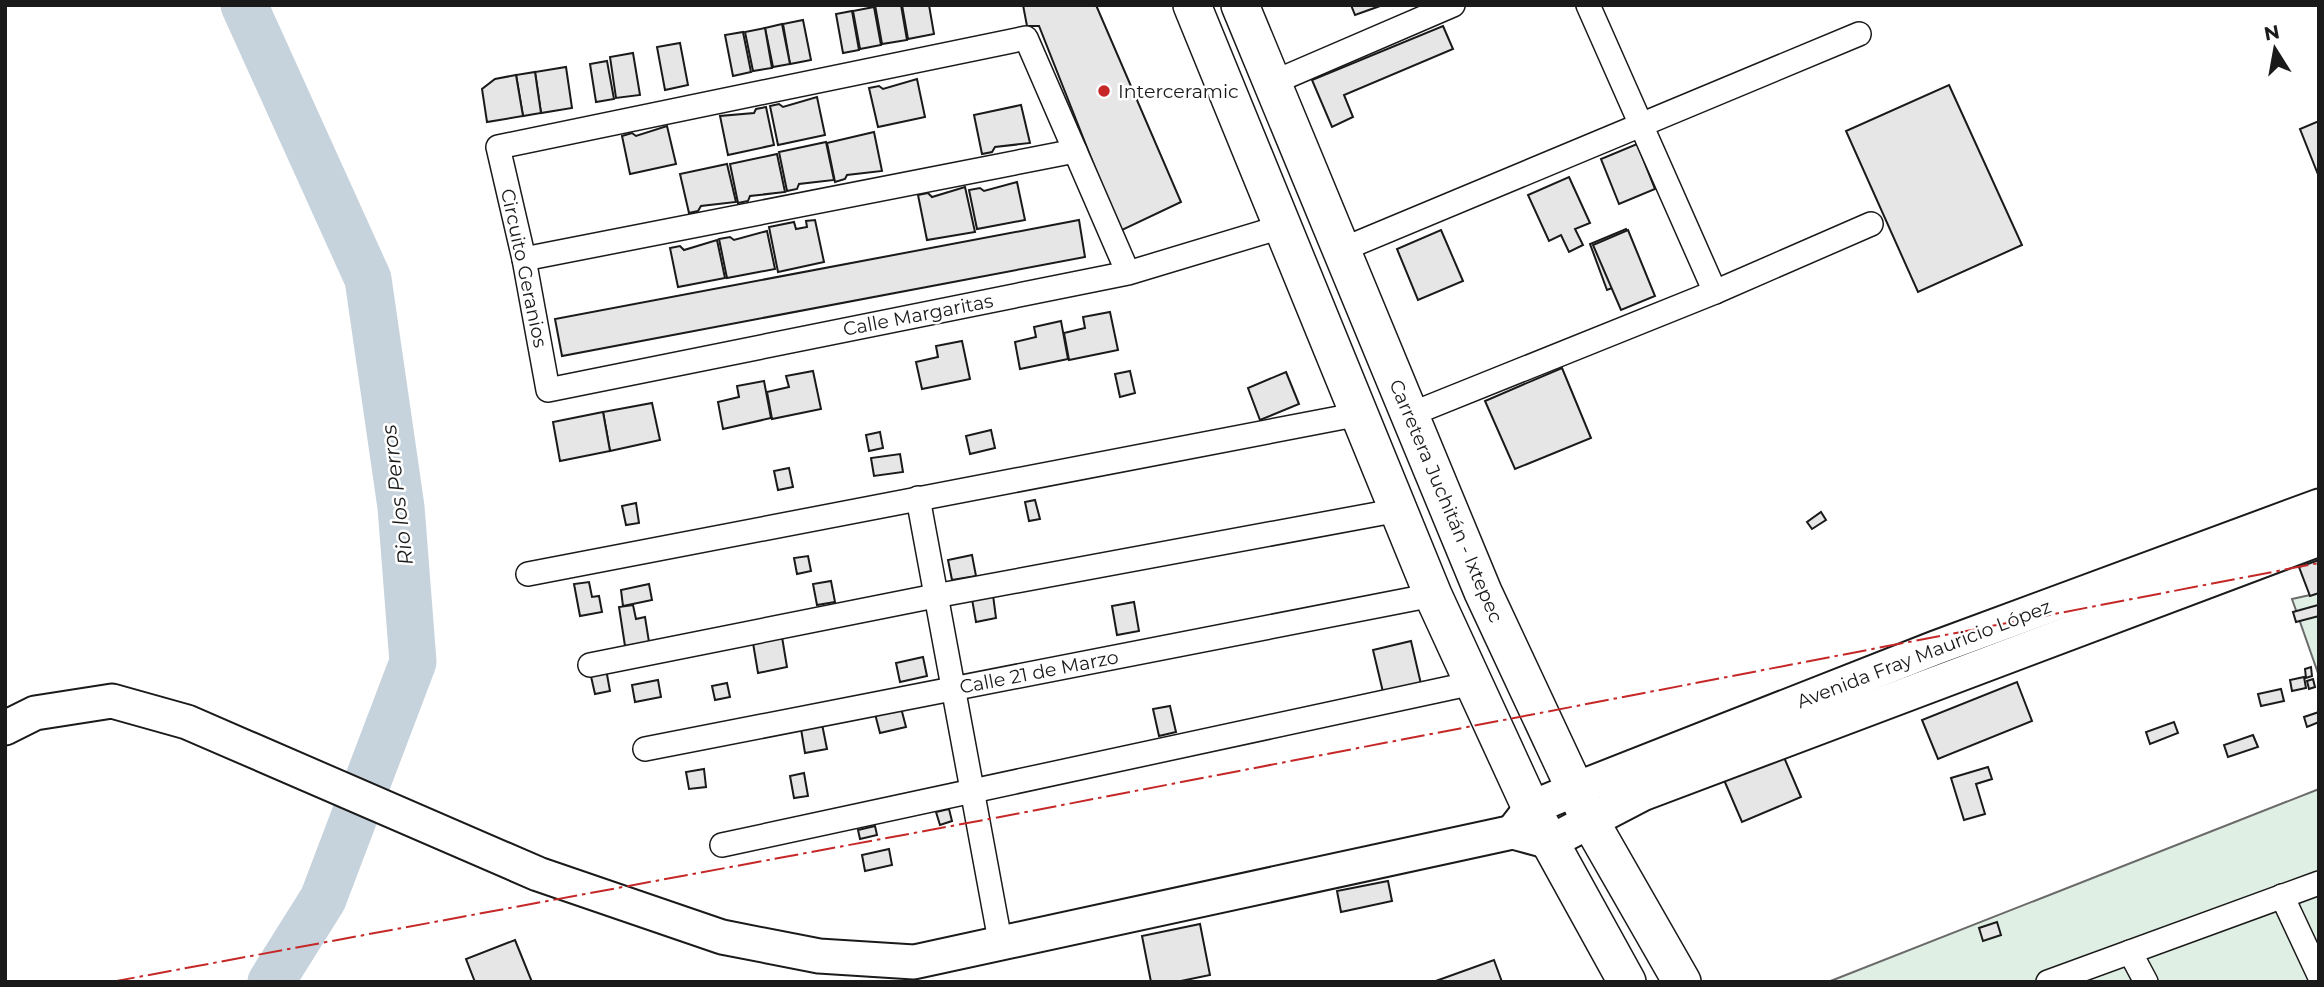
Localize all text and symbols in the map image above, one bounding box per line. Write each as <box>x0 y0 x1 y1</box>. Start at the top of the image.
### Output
north arrow <box>2240 14 2310 84</box>
text: N <box>2262 20 2282 46</box>
place label: Interceramic <box>1118 80 1239 103</box>
marker: Interceramic <box>1096 83 1112 99</box>
street label: Circuito Geranios <box>496 186 552 350</box>
street label: Calle Margaritas <box>841 289 995 341</box>
street label: Carretera Juchitán - Ixtepec <box>1384 376 1508 626</box>
water label: Rio los Perros <box>376 423 418 567</box>
street label: Avenida Fray Mauricio López <box>1794 595 2054 713</box>
street label: Calle 21 de Marzo <box>957 645 1121 699</box>

